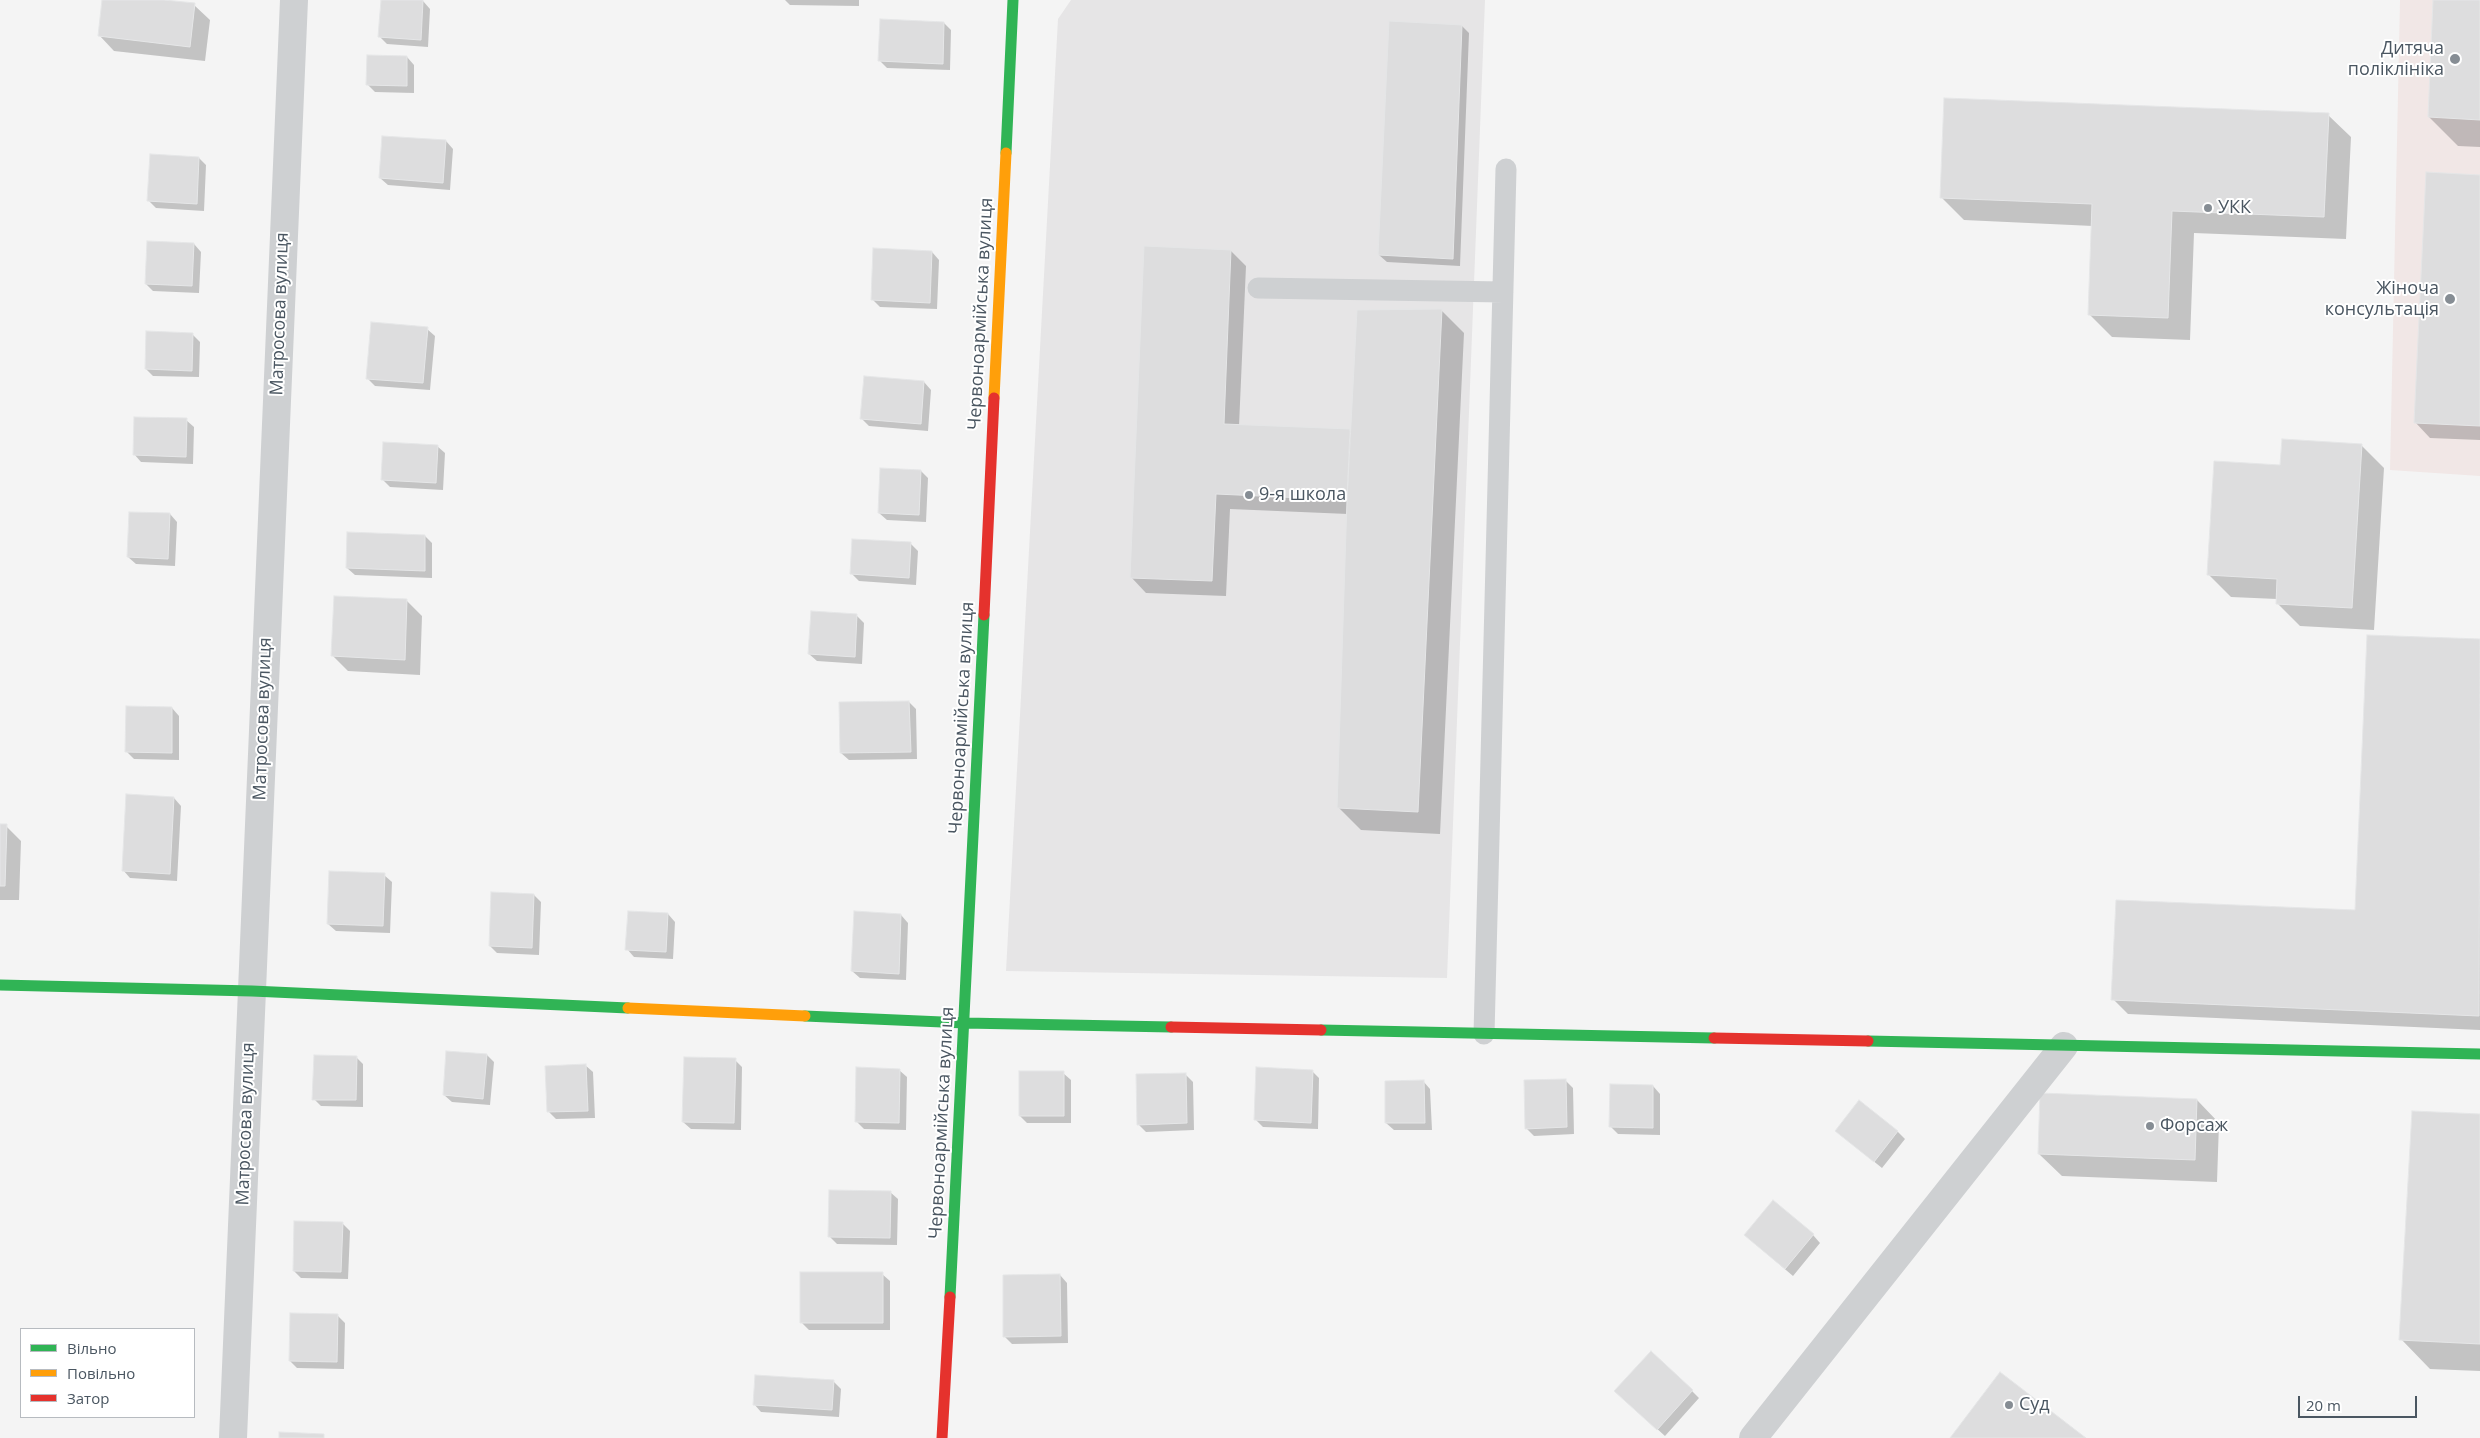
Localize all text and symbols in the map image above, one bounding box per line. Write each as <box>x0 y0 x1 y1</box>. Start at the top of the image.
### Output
place label: Дитяча поліклініка <box>2348 38 2444 80</box>
marker: Дитяча поліклініка <box>2448 52 2462 66</box>
street label: Червоноармійська вулиця <box>964 197 998 431</box>
place label: УКК <box>2218 197 2251 219</box>
marker: УКК <box>2202 202 2214 214</box>
street label: Матросова вулиця <box>266 232 294 396</box>
place label: Жіноча консультація <box>2325 278 2439 320</box>
marker: Жіноча консультація <box>2443 292 2457 306</box>
place label: 9-я школа <box>1259 484 1346 506</box>
marker: 9-я школа <box>1243 489 1255 501</box>
street label: Червоноармійська вулиця <box>945 601 979 835</box>
street label: Матросова вулиця <box>249 637 277 801</box>
street label: Червоноармійська вулиця <box>925 1006 959 1240</box>
street label: Матросова вулиця <box>232 1042 260 1206</box>
place label: Форсаж <box>2160 1115 2228 1137</box>
marker: Форсаж <box>2144 1120 2156 1132</box>
legend <box>20 1328 195 1418</box>
text: Вільно <box>67 1338 116 1358</box>
text: Повільно <box>67 1363 135 1383</box>
scale bar <box>2300 1386 2419 1418</box>
text: Затор <box>67 1388 109 1408</box>
place label: Суд <box>2019 1394 2050 1416</box>
text: 20 m <box>2306 1395 2341 1415</box>
marker: Суд <box>2003 1399 2015 1411</box>

